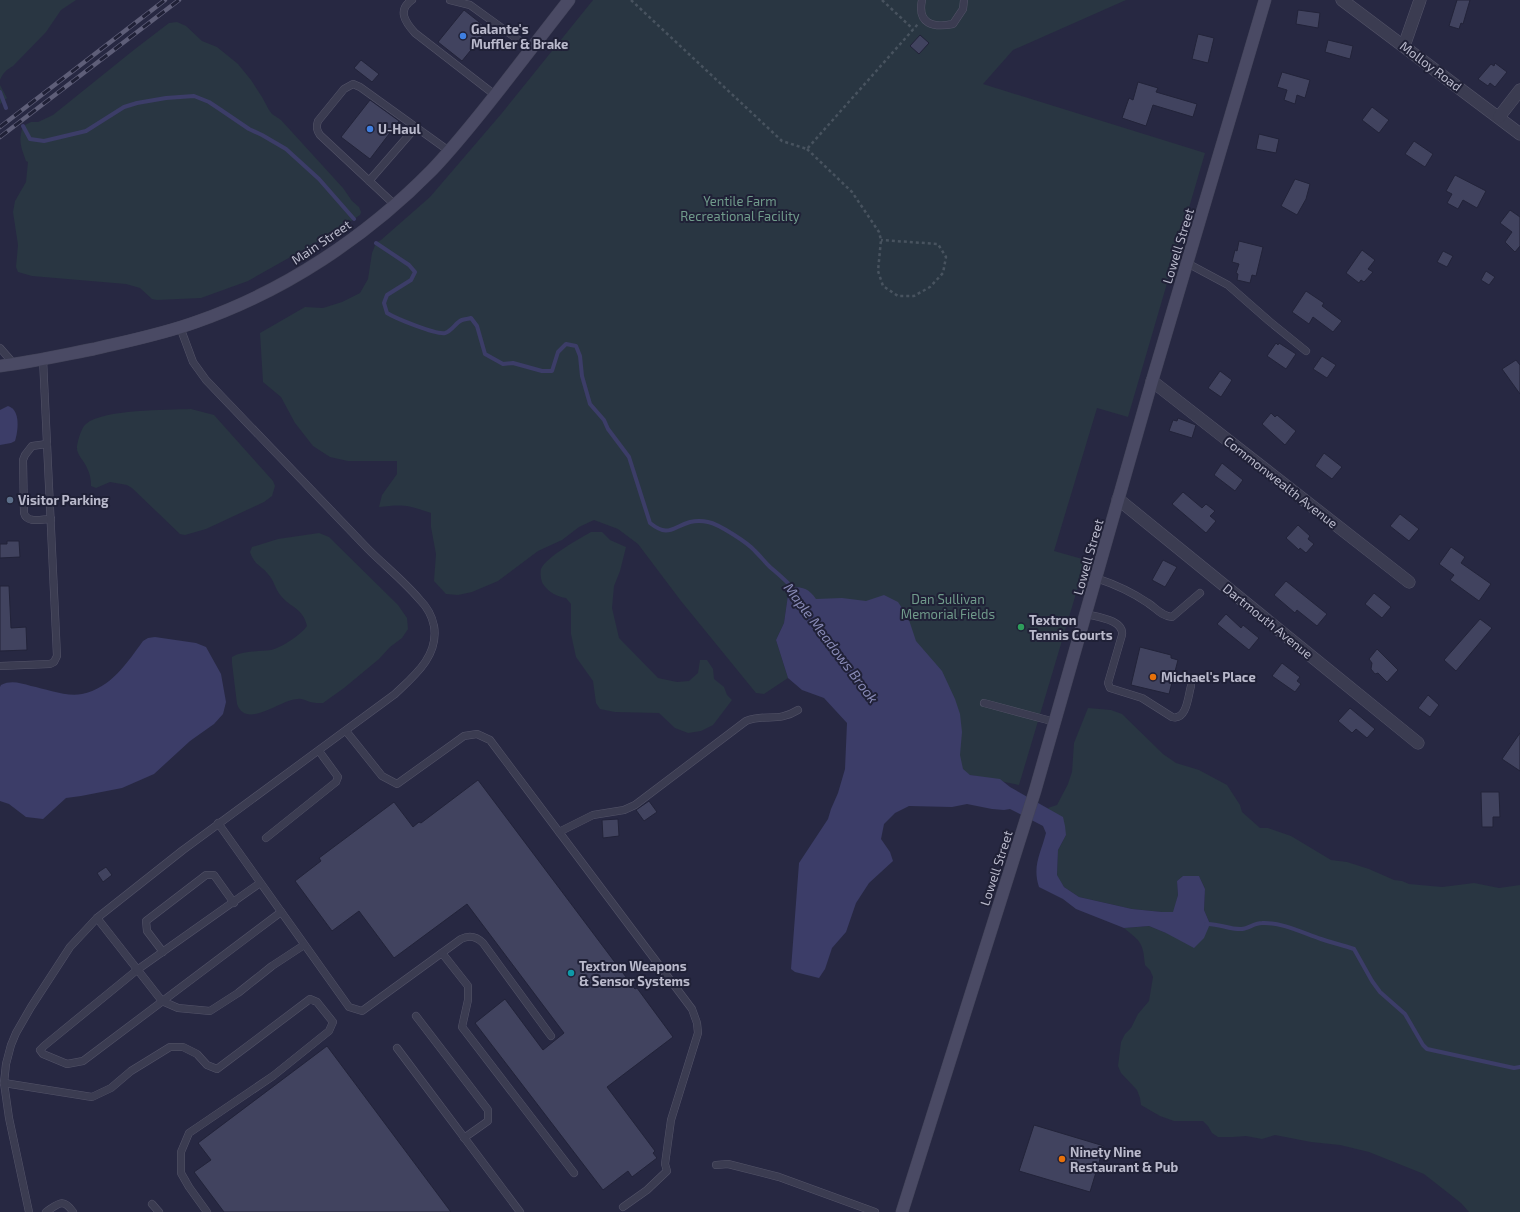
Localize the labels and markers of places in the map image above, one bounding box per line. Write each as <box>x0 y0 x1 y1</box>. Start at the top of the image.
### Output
place label: Galante's Muffler & Brake <box>471 21 568 52</box>
marker: Galante's Muffler & Brake <box>458 31 468 41</box>
place label: U-Haul <box>378 121 421 137</box>
marker: U-Haul <box>365 124 375 134</box>
place label: Visitor Parking <box>18 492 109 508</box>
marker: Visitor Parking <box>5 495 15 505</box>
place label: Textron Tennis Courts <box>1029 612 1113 643</box>
marker: Textron Tennis Courts <box>1016 622 1026 632</box>
place label: Michael's Place <box>1161 669 1256 685</box>
marker: Michael's Place <box>1148 672 1158 682</box>
place label: Textron Weapons & Sensor Systems <box>579 958 690 989</box>
marker: Textron Weapons & Sensor Systems <box>566 968 576 978</box>
place label: Ninety Nine Restaurant & Pub <box>1070 1144 1178 1175</box>
marker: Ninety Nine Restaurant & Pub <box>1057 1154 1067 1164</box>

